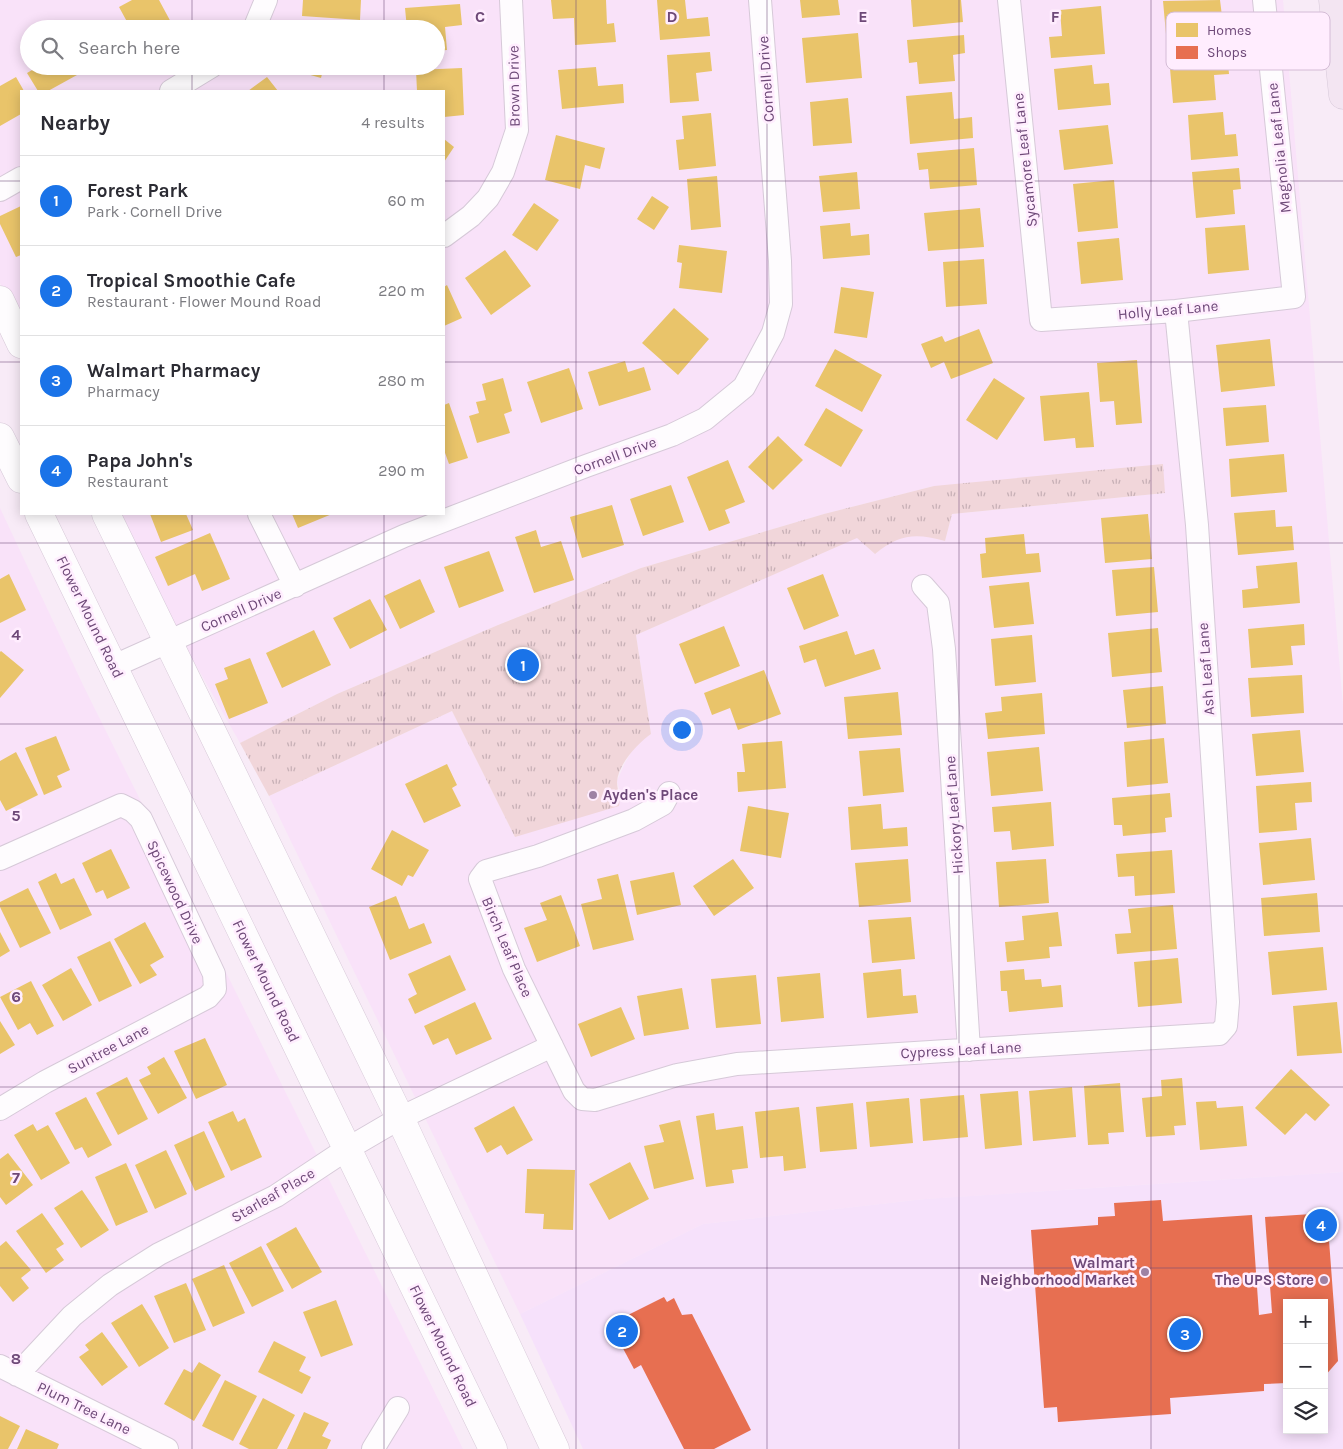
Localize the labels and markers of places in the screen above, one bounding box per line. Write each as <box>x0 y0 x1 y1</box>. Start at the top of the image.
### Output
pin: 1 <box>507 646 539 684</box>
place label: Ayden's Place <box>603 786 698 804</box>
marker: Ayden's Place <box>587 789 599 801</box>
pin: 4 <box>1305 1206 1337 1244</box>
place label: Walmart Neighborhood Market <box>980 1254 1135 1289</box>
marker: Walmart Neighborhood Market <box>1139 1266 1151 1278</box>
place label: The UPS Store <box>1215 1271 1314 1289</box>
marker: The UPS Store <box>1318 1274 1330 1286</box>
pin: 2 <box>606 1312 638 1350</box>
pin: 3 <box>1169 1315 1201 1353</box>

